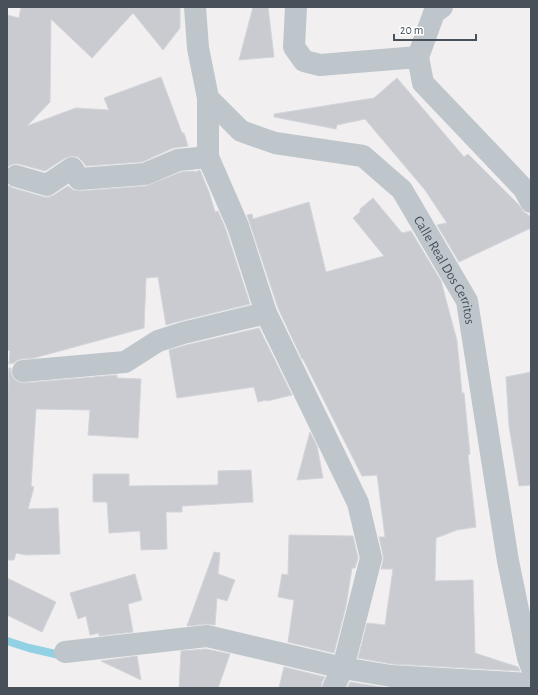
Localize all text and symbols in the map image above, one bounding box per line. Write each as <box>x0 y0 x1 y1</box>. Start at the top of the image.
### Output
scale bar <box>394 16 476 42</box>
text: 20 m <box>400 24 423 36</box>
street label: Calle Real Dos Cerritos <box>411 214 477 325</box>

